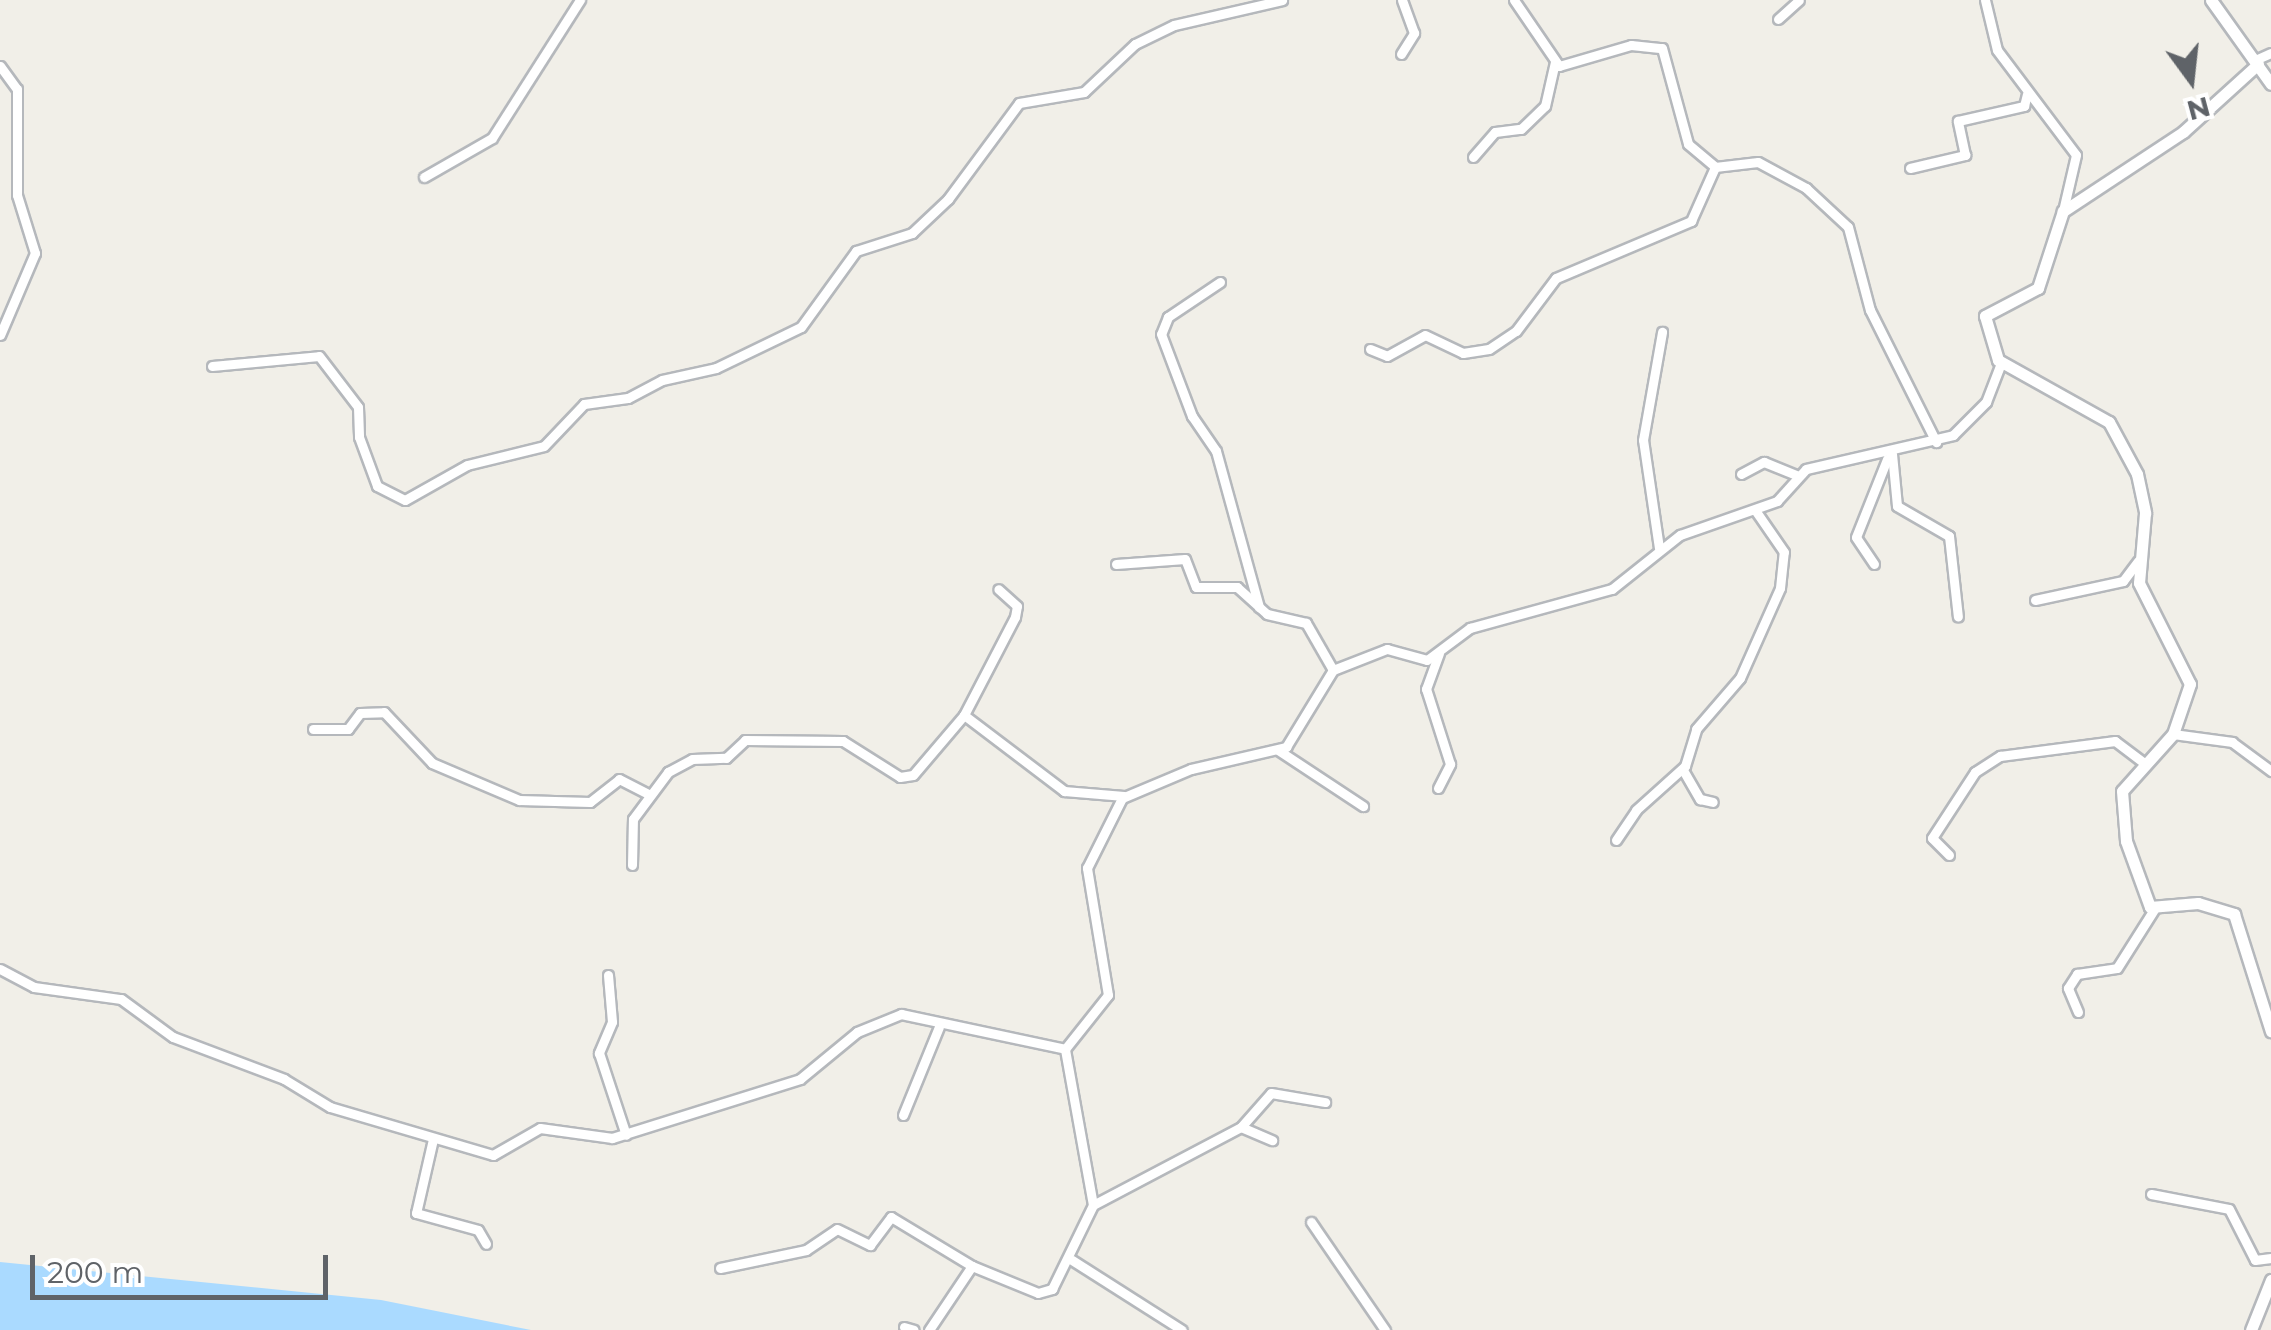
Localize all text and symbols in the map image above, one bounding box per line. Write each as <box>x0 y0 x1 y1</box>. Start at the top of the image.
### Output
north arrow <box>2141 30 2241 130</box>
text: N <box>2183 90 2214 128</box>
scale bar <box>35 1235 332 1297</box>
text: 200 m <box>47 1254 143 1291</box>

